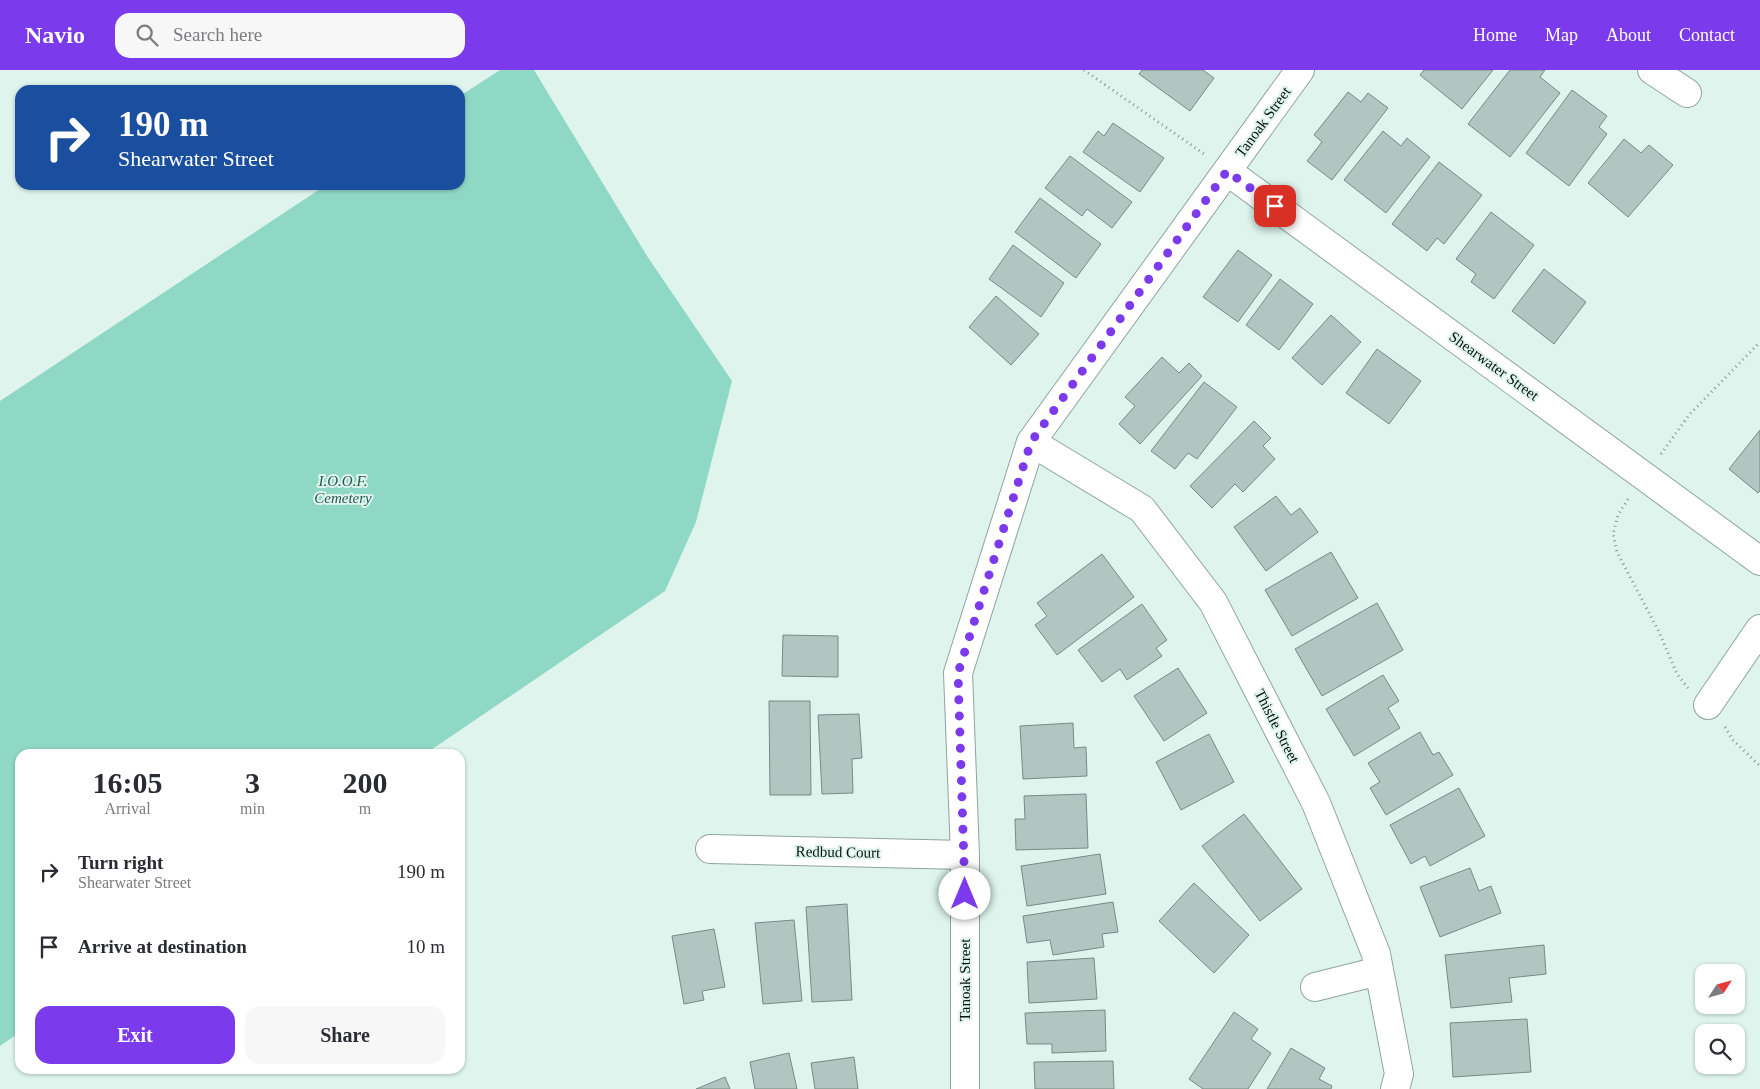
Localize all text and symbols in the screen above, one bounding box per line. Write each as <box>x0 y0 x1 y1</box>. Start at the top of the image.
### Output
search box <box>115 13 465 58</box>
icon: search <box>133 21 161 49</box>
text: Navio <box>25 22 85 48</box>
text: Search here <box>173 24 262 45</box>
text: Home <box>1473 25 1517 45</box>
text: Map <box>1545 25 1578 45</box>
text: About <box>1606 25 1651 45</box>
text: Contact <box>1679 25 1735 45</box>
street label: Tanoak Street <box>1232 83 1294 160</box>
icon: right <box>35 105 100 170</box>
text: 190 m <box>118 105 208 144</box>
text: Shearwater Street <box>118 146 274 171</box>
pin <box>1254 185 1296 227</box>
icon: arrive <box>1261 192 1289 220</box>
street label: Shearwater Street <box>1446 328 1542 404</box>
park label: I.O.O.F. Cemetery <box>314 473 372 506</box>
street label: Thistle Street <box>1252 687 1303 766</box>
text: 16:05 <box>93 766 163 799</box>
text: 3 <box>245 766 260 799</box>
text: 200 <box>342 766 387 799</box>
text: Arrival <box>104 800 151 817</box>
text: min <box>240 800 265 817</box>
text: m <box>359 800 371 817</box>
street label: Redbud Court <box>796 843 881 861</box>
text: Turn right <box>78 852 163 873</box>
icon: right <box>35 858 63 886</box>
text: 190 m <box>397 861 445 882</box>
position arrow <box>938 867 990 919</box>
text: Shearwater Street <box>78 874 191 891</box>
icon: arrive <box>35 933 63 961</box>
text: Arrive at destination <box>78 936 247 957</box>
text: 10 m <box>406 936 445 957</box>
street label: Tanoak Street <box>957 938 973 1021</box>
north arrow <box>1695 964 1745 1014</box>
map controls <box>1695 964 1745 1074</box>
button: Exit <box>35 1006 235 1064</box>
button: Share <box>245 1006 445 1064</box>
button: search <box>1695 1024 1745 1074</box>

